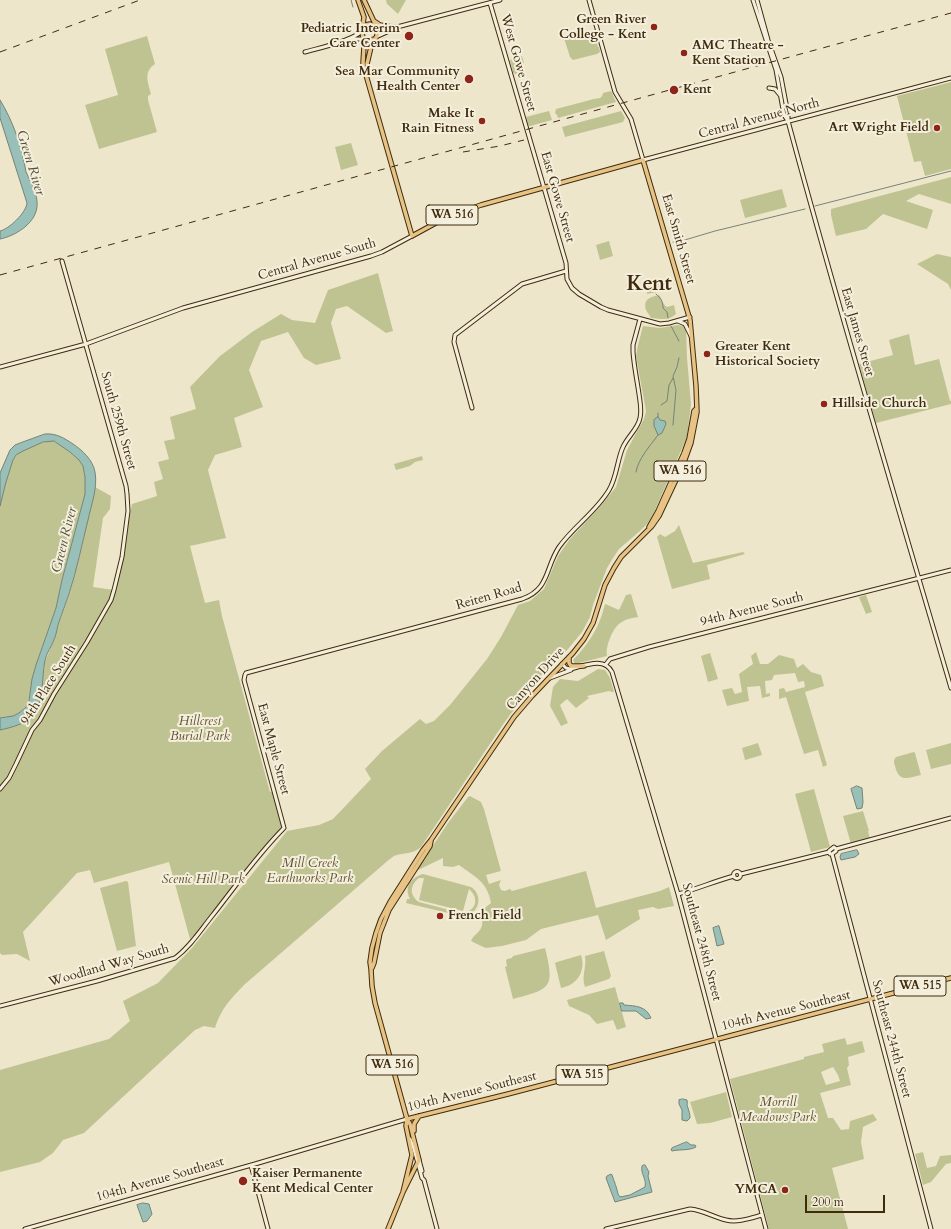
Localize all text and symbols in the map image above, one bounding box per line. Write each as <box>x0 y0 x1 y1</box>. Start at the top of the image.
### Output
street label: West Gowe Street <box>497 12 539 114</box>
place label: Green River College - Kent <box>559 12 646 43</box>
place label: Pediatric Interim Care Center <box>301 21 400 52</box>
marker: Green River College - Kent <box>649 22 659 32</box>
marker: Pediatric Interim Care Center <box>403 30 415 42</box>
place label: AMC Theatre - Kent Station <box>692 38 784 69</box>
marker: AMC Theatre - Kent Station <box>679 48 689 58</box>
place label: Sea Mar Community Health Center <box>335 64 460 95</box>
marker: Sea Mar Community Health Center <box>463 73 475 85</box>
place label: Kent <box>683 82 711 98</box>
marker: Kent <box>668 84 680 96</box>
street label: Central Avenue North <box>697 95 821 143</box>
place label: Make It Rain Fitness <box>401 106 474 137</box>
marker: Make It Rain Fitness <box>477 116 487 126</box>
place label: Art Wright Field <box>828 120 929 136</box>
marker: Art Wright Field <box>932 123 942 133</box>
water label: Green River <box>12 128 48 198</box>
street label: East Gowe Street <box>537 150 577 244</box>
street label: East Smith Street <box>658 192 698 286</box>
road number: WA 516 <box>426 205 478 225</box>
street label: Central Avenue South <box>256 236 378 284</box>
district label: Kent <box>626 272 672 298</box>
street label: East James Street <box>837 286 877 378</box>
place label: Greater Kent Historical Society <box>715 339 820 370</box>
marker: Greater Kent Historical Society <box>702 349 712 359</box>
street label: South 259th Street <box>97 370 139 472</box>
place label: Hillside Church <box>832 396 927 412</box>
marker: Hillside Church <box>819 399 829 409</box>
road number: WA 516 <box>654 461 706 481</box>
water label: Green River <box>49 505 81 575</box>
street label: Reiten Road <box>454 580 524 614</box>
street label: 94th Avenue South <box>699 590 805 630</box>
street label: 94th Place South <box>18 642 80 728</box>
street label: Canyon Drive <box>504 644 568 714</box>
street label: East Maple Street <box>253 701 293 797</box>
park label: Hillcrest Burial Park <box>170 714 230 745</box>
park label: Mill Creek Earthworks Park <box>267 856 353 887</box>
park label: Scenic Hill Park <box>161 872 245 888</box>
street label: Southeast 248th Street <box>678 881 724 1003</box>
place label: French Field <box>448 908 521 924</box>
marker: French Field <box>435 911 445 921</box>
street label: Woodland Way South <box>47 941 171 991</box>
road number: WA 515 <box>894 976 946 996</box>
street label: Southeast 244th Street <box>868 978 914 1100</box>
street label: 104th Avenue Southeast <box>720 987 852 1035</box>
road number: WA 516 <box>366 1055 418 1075</box>
road number: WA 515 <box>556 1065 608 1085</box>
street label: 104th Avenue Southeast <box>406 1068 538 1116</box>
park label: Morrill Meadows Park <box>740 1095 816 1126</box>
street label: 104th Avenue Southeast <box>94 1154 226 1206</box>
place label: Kaiser Permanente Kent Medical Center <box>252 1166 373 1197</box>
marker: Kaiser Permanente Kent Medical Center <box>237 1175 249 1187</box>
place label: YMCA <box>734 1182 777 1198</box>
marker: YMCA <box>780 1185 790 1195</box>
scale bar <box>807 1187 887 1213</box>
text: 200 m <box>812 1194 844 1210</box>

